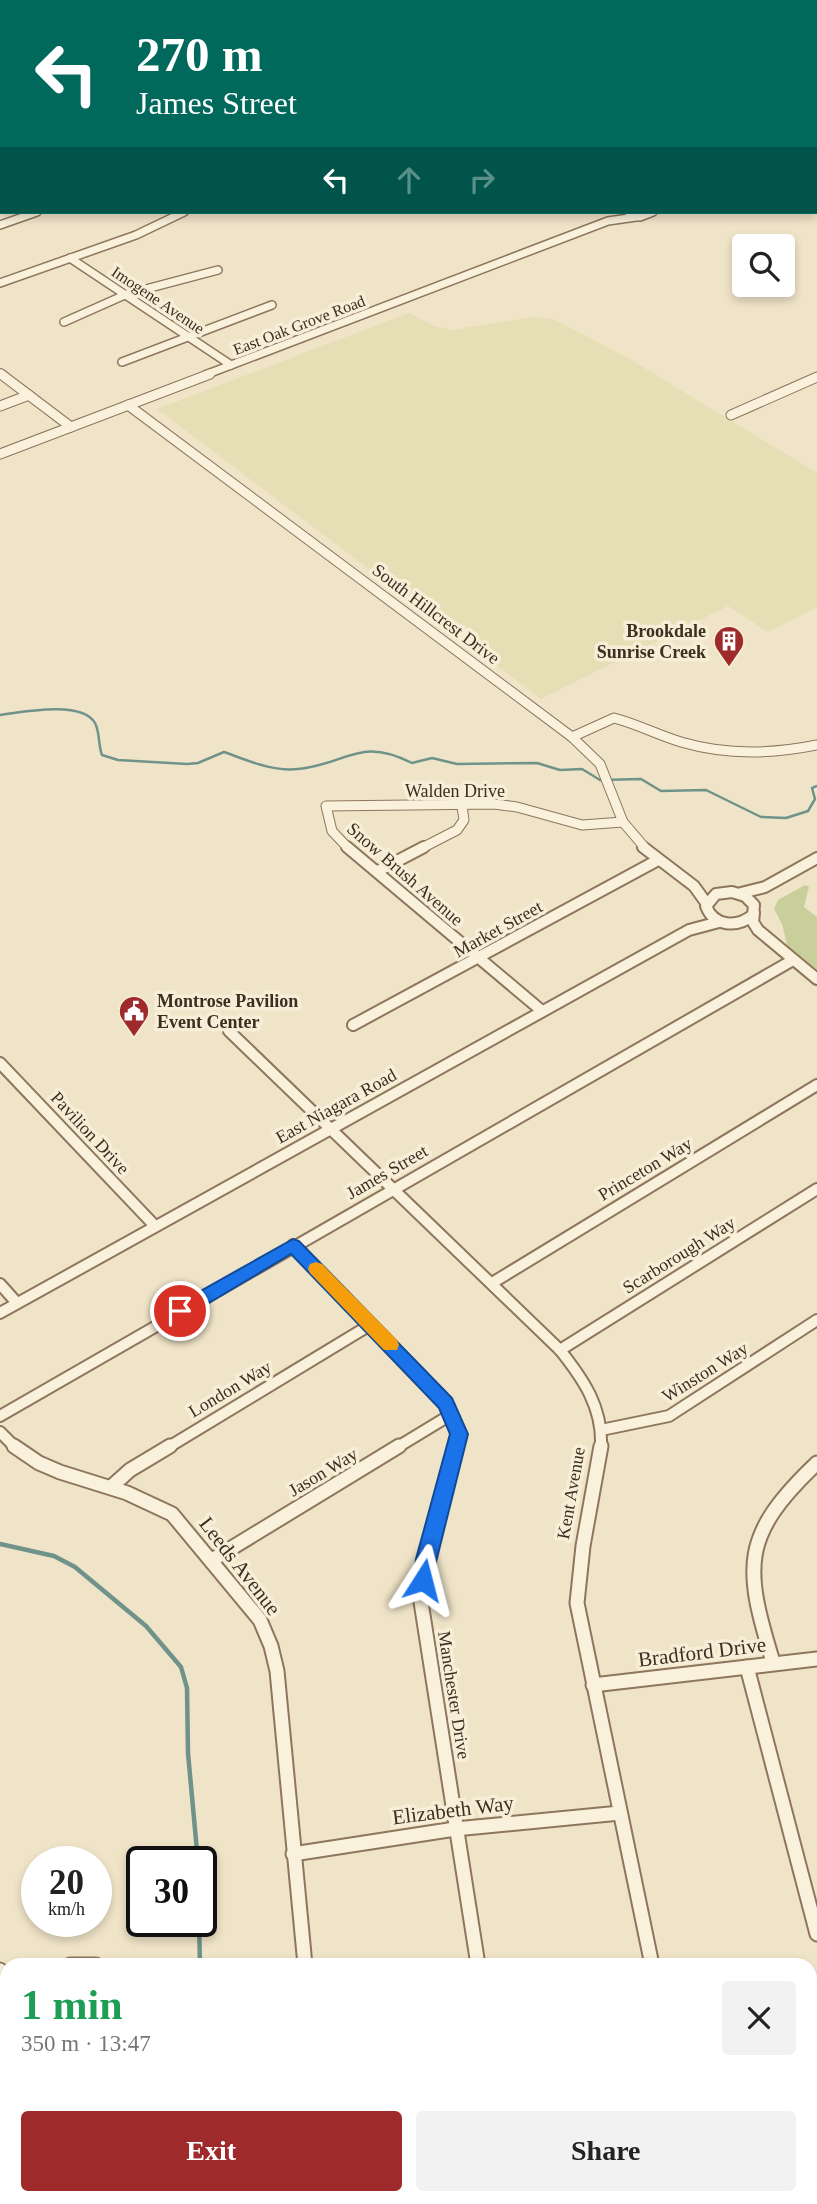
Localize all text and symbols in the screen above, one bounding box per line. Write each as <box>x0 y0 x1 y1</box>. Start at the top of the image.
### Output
text: 270 m <box>136 27 263 82</box>
icon: left <box>21 28 112 119</box>
text: James Street <box>136 85 297 121</box>
icon: left <box>317 161 355 199</box>
icon: ahead <box>390 161 428 199</box>
icon: right <box>463 161 501 199</box>
map controls <box>732 234 795 297</box>
button: search <box>732 234 795 297</box>
street label: Imogene Avenue <box>108 263 207 338</box>
street label: East Oak Grove Road <box>231 292 367 358</box>
street label: South Hillcrest Drive <box>368 560 504 668</box>
place label: Brookdale Sunrise Creek <box>597 621 706 662</box>
building icon: Brookdale Sunrise Creek <box>712 624 746 668</box>
street label: Walden Drive <box>405 781 505 801</box>
street label: Snow Brush Avenue <box>343 818 467 930</box>
street label: Market Street <box>450 896 546 962</box>
place label: Montrose Pavilion Event Center <box>157 991 298 1032</box>
public building icon: Montrose Pavilion Event Center <box>117 994 151 1038</box>
street label: East Niagara Road <box>272 1065 400 1147</box>
street label: Pavilion Drive <box>47 1088 133 1178</box>
street label: Princeton Way <box>595 1133 695 1205</box>
street label: James Street <box>343 1141 431 1203</box>
street label: Scarborough Way <box>619 1212 739 1298</box>
pin <box>150 1281 210 1341</box>
icon: arrive <box>161 1292 199 1330</box>
street label: Winston Way <box>659 1338 751 1406</box>
street label: London Way <box>185 1357 275 1421</box>
street label: Jason Way <box>285 1444 361 1500</box>
street label: Kent Avenue <box>553 1445 589 1541</box>
street label: Leeds Avenue <box>194 1512 286 1620</box>
position arrow <box>386 1543 460 1617</box>
street label: Manchester Drive <box>434 1630 474 1760</box>
street label: Bradford Drive <box>637 1632 767 1672</box>
street label: Elizabeth Way <box>391 1791 516 1829</box>
speed limit sign: 30 <box>126 1846 217 1937</box>
text: 20 <box>49 1863 84 1902</box>
text: km/h <box>48 1899 85 1919</box>
button: close <box>722 1981 796 2055</box>
text: 1 min <box>21 1982 123 2028</box>
text: 350 m · 13:47 <box>21 2031 151 2056</box>
button: Exit <box>21 2111 402 2191</box>
button: Share <box>416 2111 796 2191</box>

